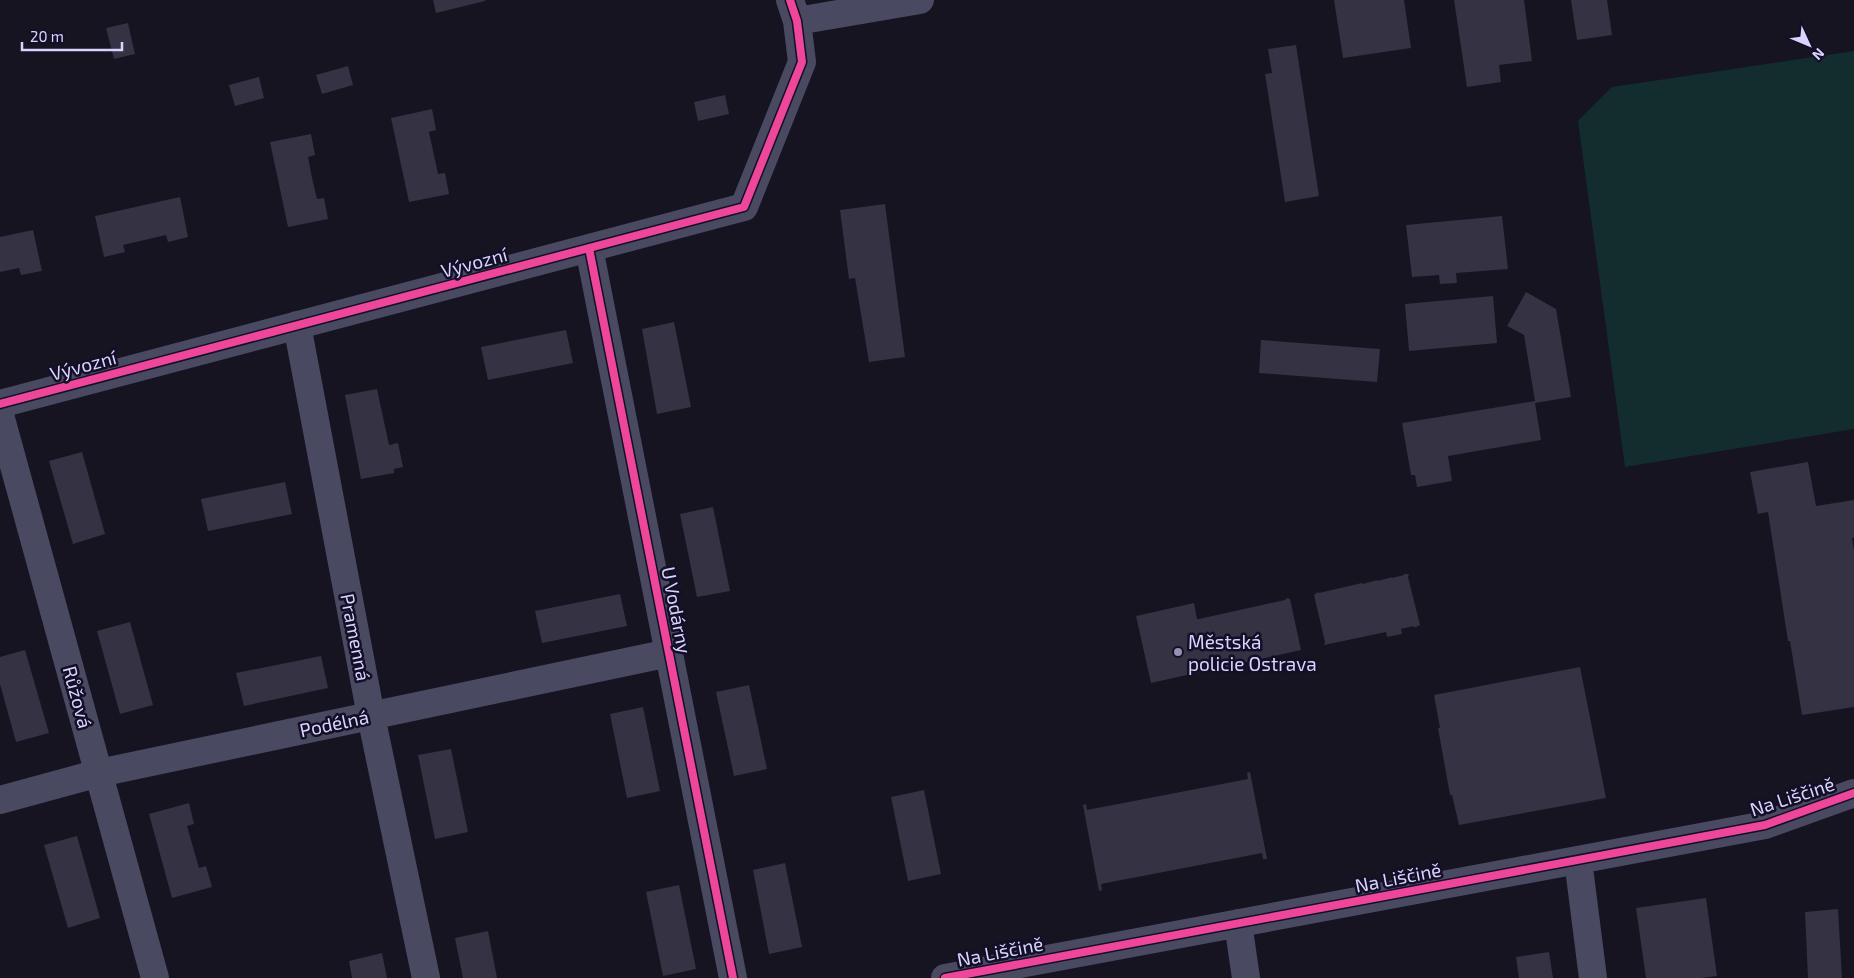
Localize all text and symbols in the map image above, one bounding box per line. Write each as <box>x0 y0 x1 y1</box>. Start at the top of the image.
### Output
scale bar <box>22 20 122 52</box>
north arrow <box>1784 20 1834 70</box>
text: 20 m <box>30 27 64 45</box>
text: N <box>1809 45 1828 64</box>
street label: Vývozní <box>438 242 511 282</box>
street label: Vývozní <box>47 345 120 385</box>
street label: U Vodárny <box>657 565 697 655</box>
street label: Pramenná <box>336 591 376 683</box>
place label: Městská policie Ostrava <box>1188 630 1317 675</box>
marker: Městská policie Ostrava <box>1172 646 1184 658</box>
street label: Růžová <box>59 663 97 731</box>
street label: Podélná <box>297 704 371 742</box>
street label: Na Liščině <box>1747 772 1837 820</box>
street label: Na Liščině <box>1353 857 1443 897</box>
street label: Na Liščině <box>955 931 1045 971</box>

